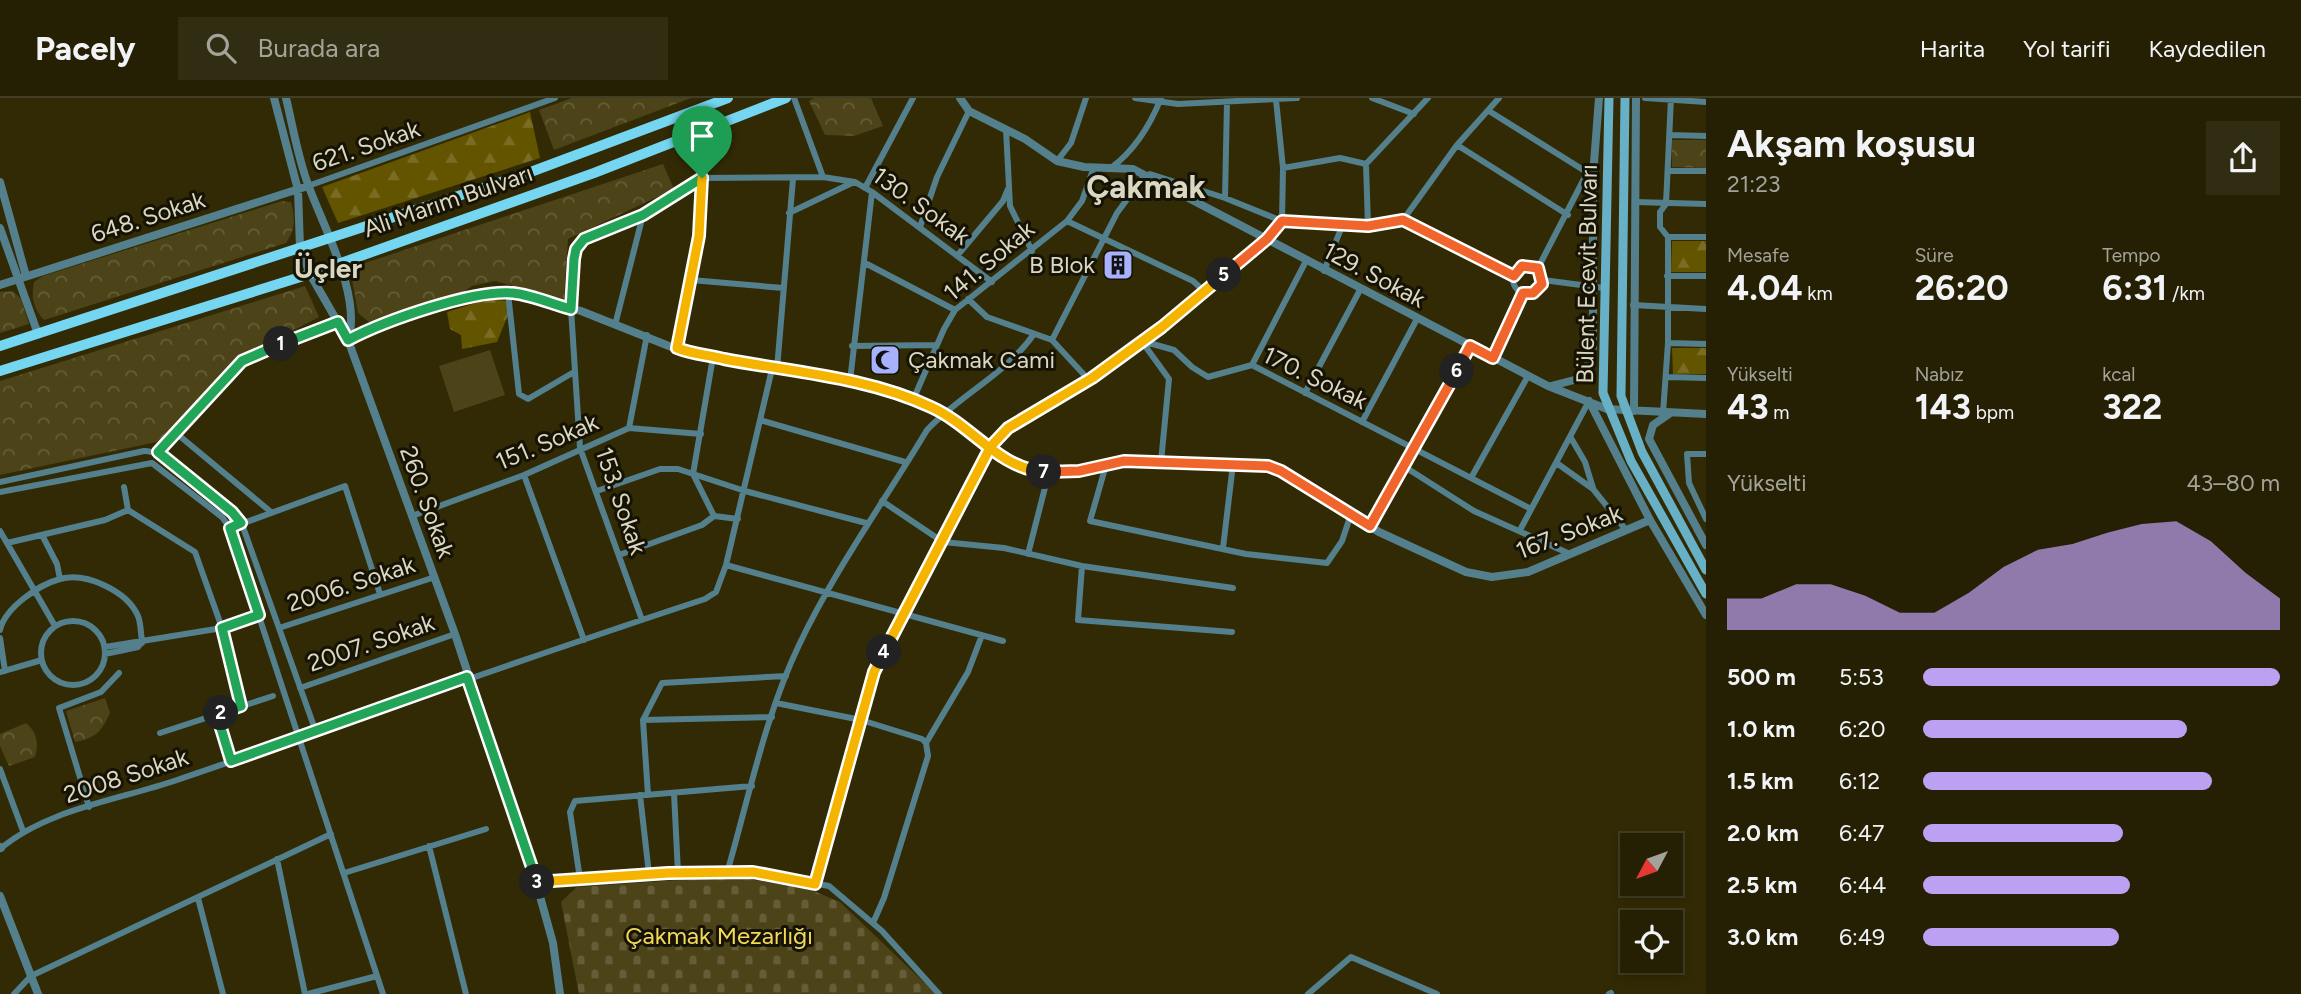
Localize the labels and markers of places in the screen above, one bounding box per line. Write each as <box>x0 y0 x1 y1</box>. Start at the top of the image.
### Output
pin <box>672 106 732 178</box>
building icon: B Blok <box>1101 248 1135 282</box>
place label: B Blok <box>1029 250 1095 279</box>
pin: 5 <box>1206 258 1242 292</box>
pin: 1 <box>264 327 298 362</box>
mosque icon: Çakmak Cami <box>868 343 902 377</box>
place label: Çakmak Cami <box>908 345 1055 374</box>
pin: 6 <box>1440 354 1474 388</box>
pin: 7 <box>1026 454 1062 490</box>
pin: 4 <box>866 634 902 670</box>
pin: 2 <box>204 696 238 730</box>
pin: 3 <box>520 864 554 900</box>

